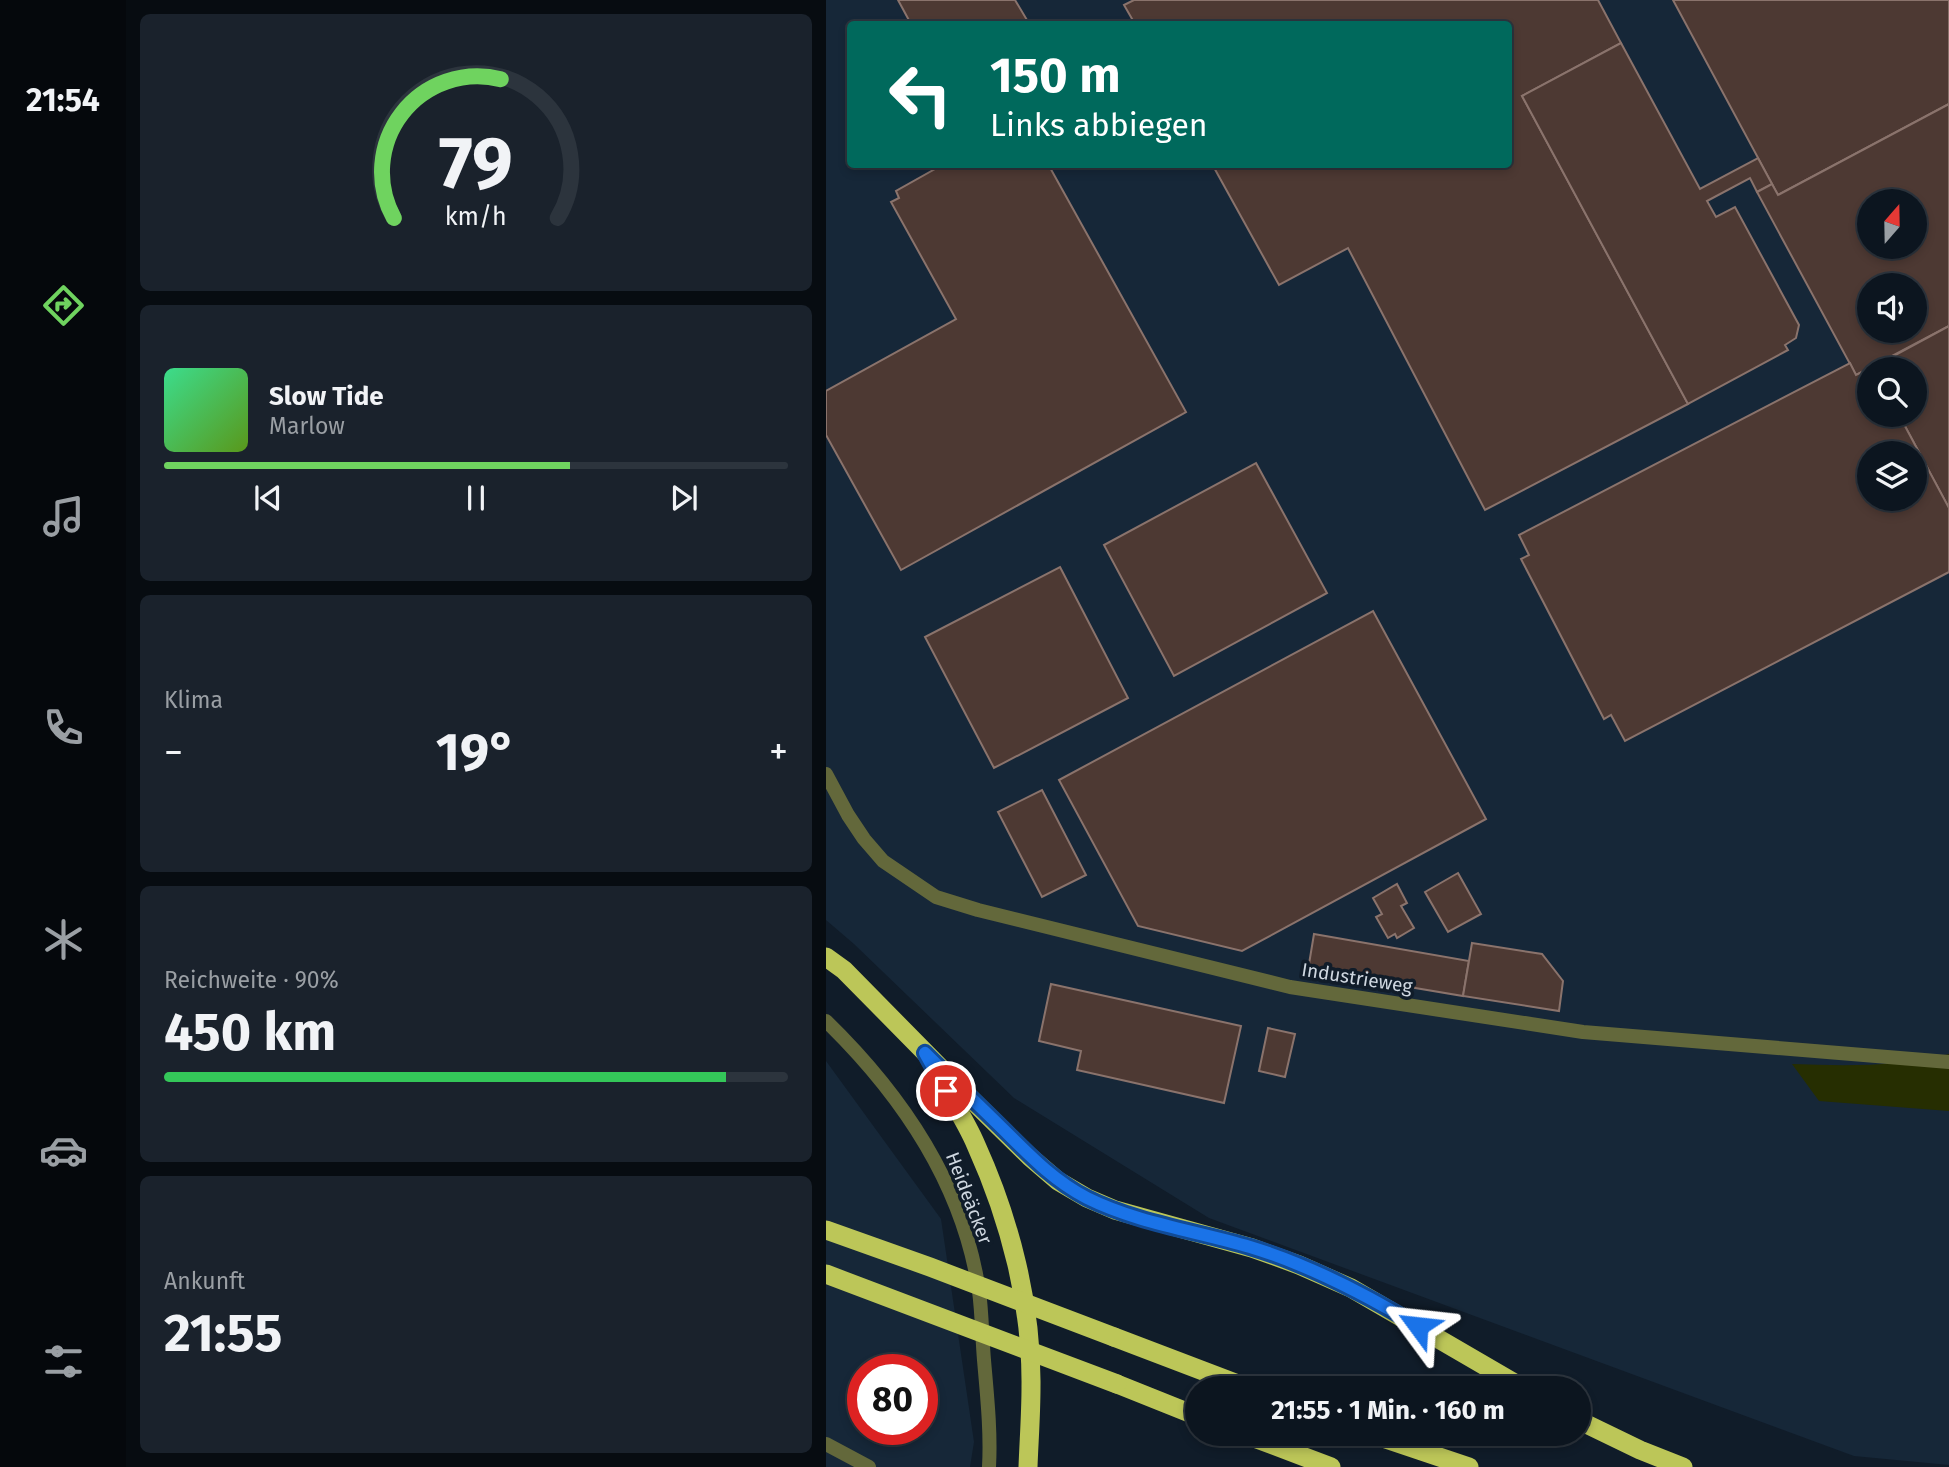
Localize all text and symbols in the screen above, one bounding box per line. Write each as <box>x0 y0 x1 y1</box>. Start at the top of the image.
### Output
text: 150 m <box>990 46 1121 105</box>
icon: left <box>875 49 966 140</box>
text: 21:54 <box>26 81 100 119</box>
text: Links abbiegen <box>990 106 1208 144</box>
text: 79 <box>439 121 513 208</box>
north arrow <box>1857 189 1927 259</box>
map controls <box>1857 189 1927 511</box>
text: km/h <box>445 202 507 232</box>
button: sound <box>1857 273 1927 343</box>
icon: directions <box>39 281 88 330</box>
button: search <box>1857 357 1927 427</box>
text: Slow Tide <box>269 381 384 412</box>
text: Marlow <box>269 412 345 440</box>
button: layers <box>1857 441 1927 511</box>
icon: previous <box>249 479 287 517</box>
icon: pause <box>457 479 495 517</box>
icon: next <box>665 479 703 517</box>
icon: music <box>39 492 88 541</box>
text: Klima <box>164 686 223 714</box>
icon: phone <box>39 703 88 752</box>
text: 19° <box>436 721 516 784</box>
text: − <box>164 729 183 775</box>
text: + <box>769 729 788 775</box>
icon: climate <box>39 915 88 964</box>
street label: Industrieweg <box>1300 958 1414 998</box>
text: Reichweite · 90% <box>164 966 339 994</box>
text: 450 km <box>164 1001 336 1064</box>
pin <box>916 1061 976 1121</box>
icon: arrive <box>927 1072 965 1110</box>
icon: car <box>39 1126 88 1175</box>
street label: Heideäcker <box>941 1149 997 1248</box>
text: Ankunft <box>164 1267 245 1295</box>
position arrow <box>1381 1289 1455 1363</box>
text: 21:55 <box>164 1302 282 1365</box>
icon: filters <box>39 1337 88 1386</box>
speed limit sign: 80 <box>847 1354 938 1445</box>
text: 21:55 · 1 Min. · 160 m <box>1271 1395 1505 1426</box>

